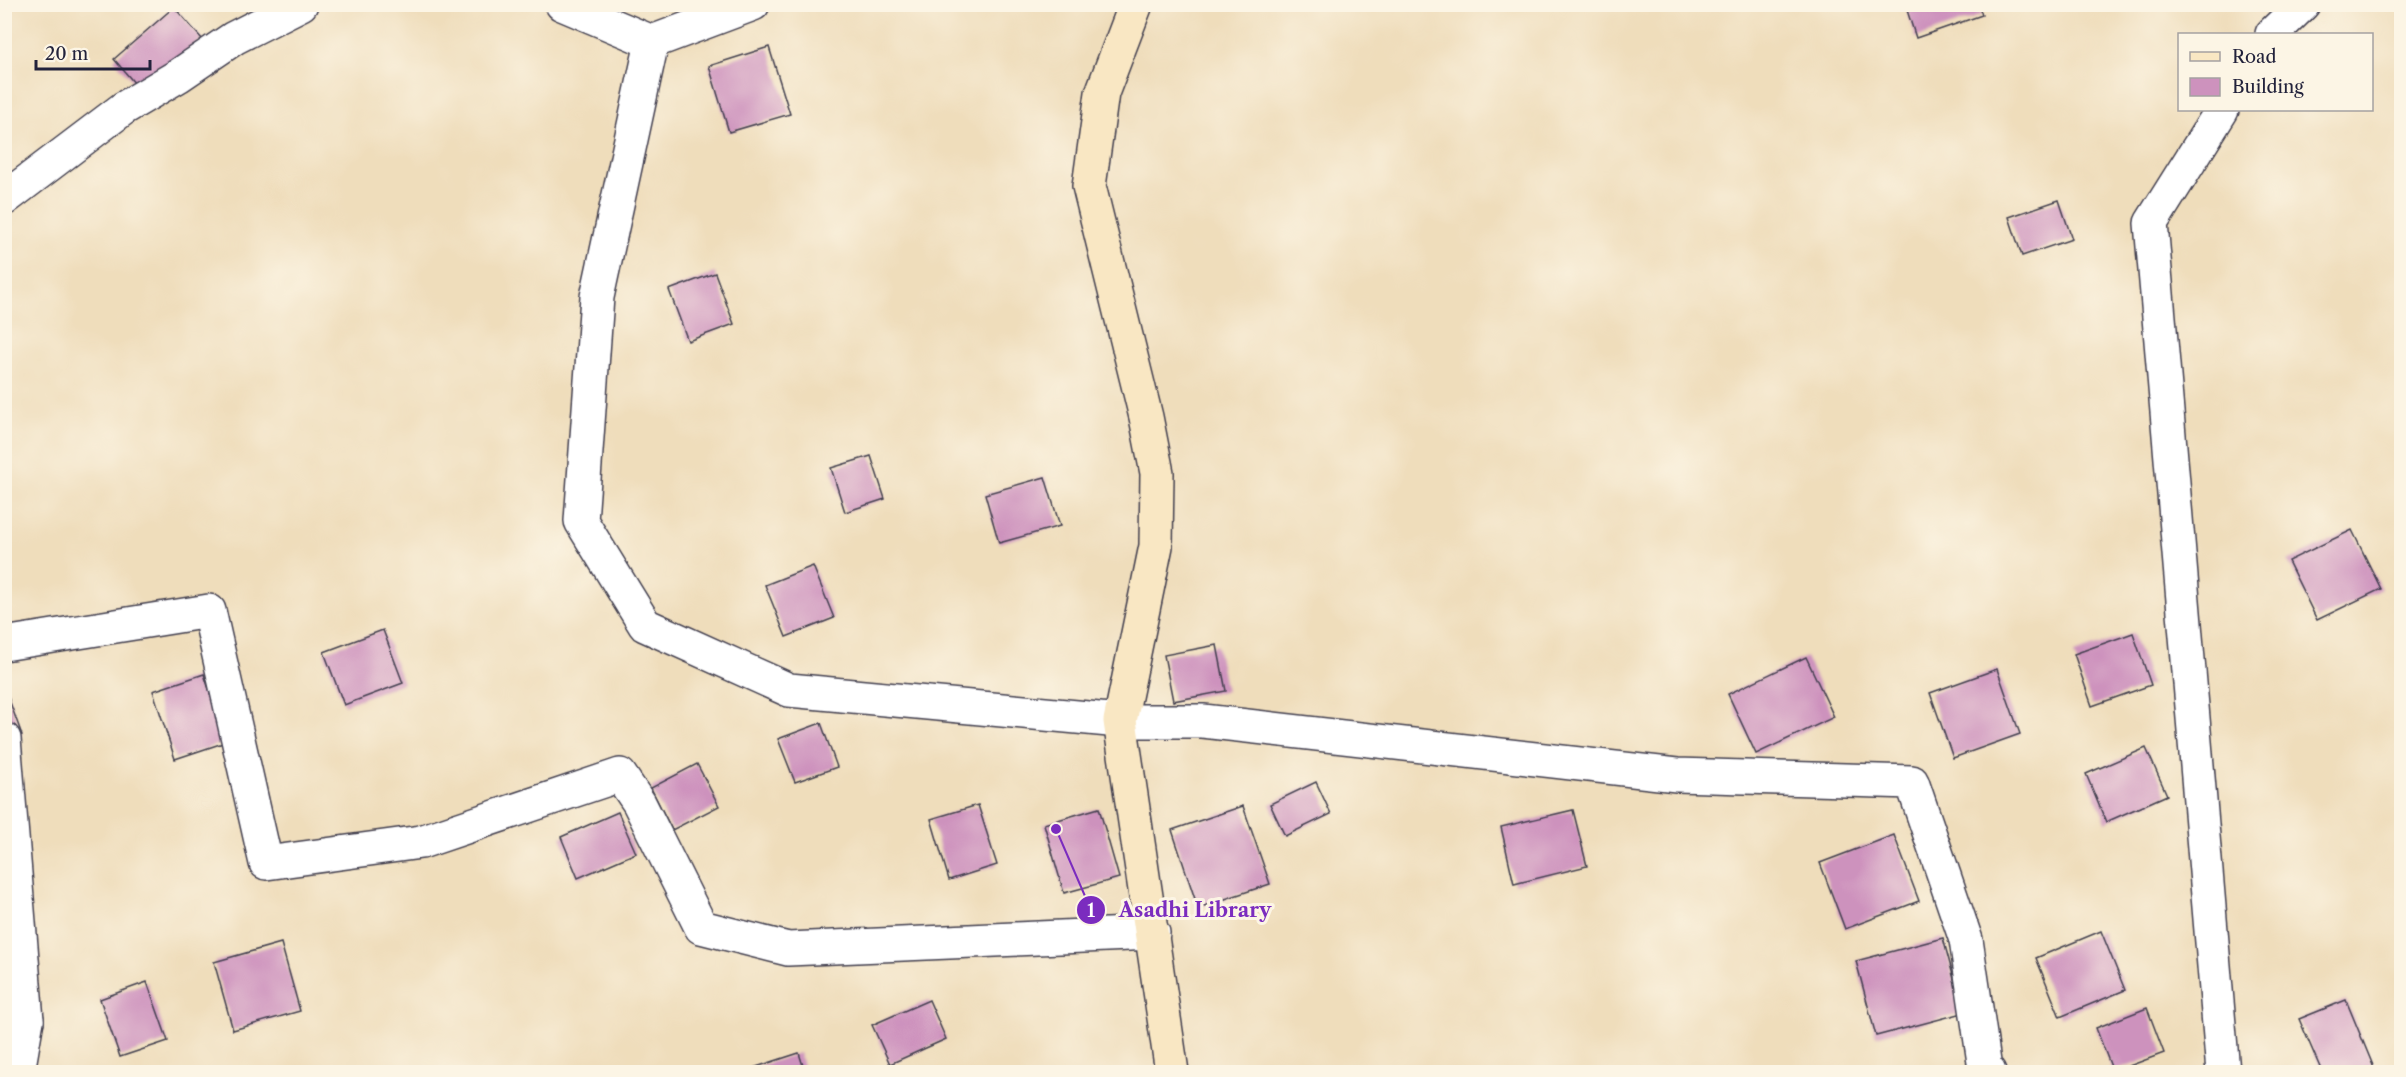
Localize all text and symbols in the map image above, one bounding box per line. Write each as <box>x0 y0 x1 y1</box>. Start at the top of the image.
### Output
scale bar <box>36 33 150 71</box>
legend <box>2178 33 2373 111</box>
text: 20 m <box>45 43 89 65</box>
text: Road <box>2232 46 2277 68</box>
text: Building <box>2232 76 2304 98</box>
callout: Asadhi Library <box>1076 891 1283 929</box>
text: Asadhi Library <box>1118 898 1272 922</box>
text: 1 <box>1087 900 1095 922</box>

